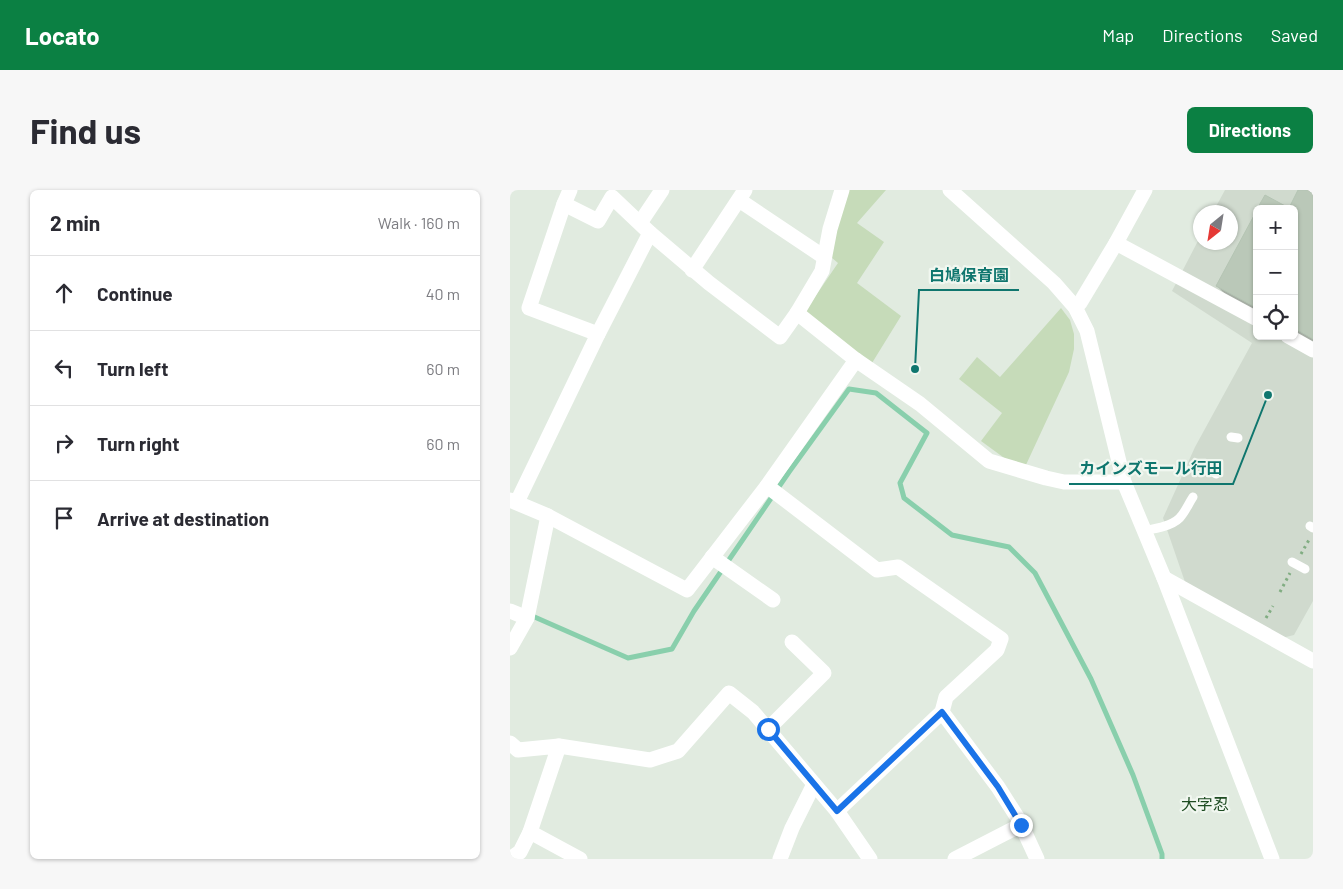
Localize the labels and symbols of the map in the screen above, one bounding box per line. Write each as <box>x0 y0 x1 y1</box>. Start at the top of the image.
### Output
north arrow <box>1193 205 1238 250</box>
callout: 白鳩保育園 <box>919 259 1019 290</box>
text: 白鳩保育園 <box>929 265 1009 284</box>
callout: カインズモール行田 <box>1069 453 1233 484</box>
text: カインズモール行田 <box>1079 458 1223 477</box>
route start <box>757 718 780 741</box>
district label: 大字忍 <box>1181 794 1229 813</box>
route end <box>1010 814 1033 837</box>

